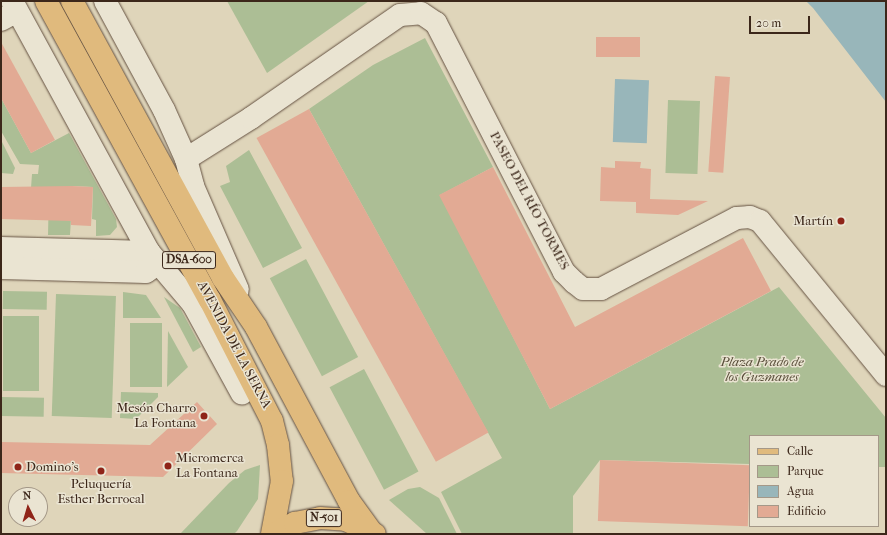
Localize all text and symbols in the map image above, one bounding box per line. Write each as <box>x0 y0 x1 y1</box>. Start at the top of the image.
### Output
scale bar <box>751 8 812 34</box>
text: 20 m <box>756 16 781 30</box>
street label: PASEO DEL RÍO TORMES <box>486 129 572 273</box>
place label: Martín <box>793 213 833 229</box>
marker: Martín <box>836 216 846 226</box>
road number: DSA-600 <box>162 250 216 270</box>
street label: AVENIDA DE LA SERNA <box>194 279 274 411</box>
park label: Plaza Prado de los Guzmanes <box>721 355 803 386</box>
place label: Mesón Charro La Fontana <box>117 401 196 432</box>
marker: Mesón Charro La Fontana <box>199 411 209 421</box>
legend <box>749 435 879 527</box>
text: Calle <box>787 444 813 458</box>
place label: Micromerca La Fontana <box>176 451 244 482</box>
place label: Domino's <box>26 459 79 475</box>
marker: Micromerca La Fontana <box>163 461 173 471</box>
marker: Domino's <box>13 462 23 472</box>
text: Parque <box>787 464 824 478</box>
marker: Peluquería Esther Berrocal <box>96 466 106 476</box>
place label: Peluquería Esther Berrocal <box>57 477 145 508</box>
text: Agua <box>787 484 814 498</box>
north arrow <box>8 487 48 527</box>
text: N <box>22 489 32 502</box>
text: Edificio <box>787 504 826 518</box>
road number: N-501 <box>305 508 343 528</box>

